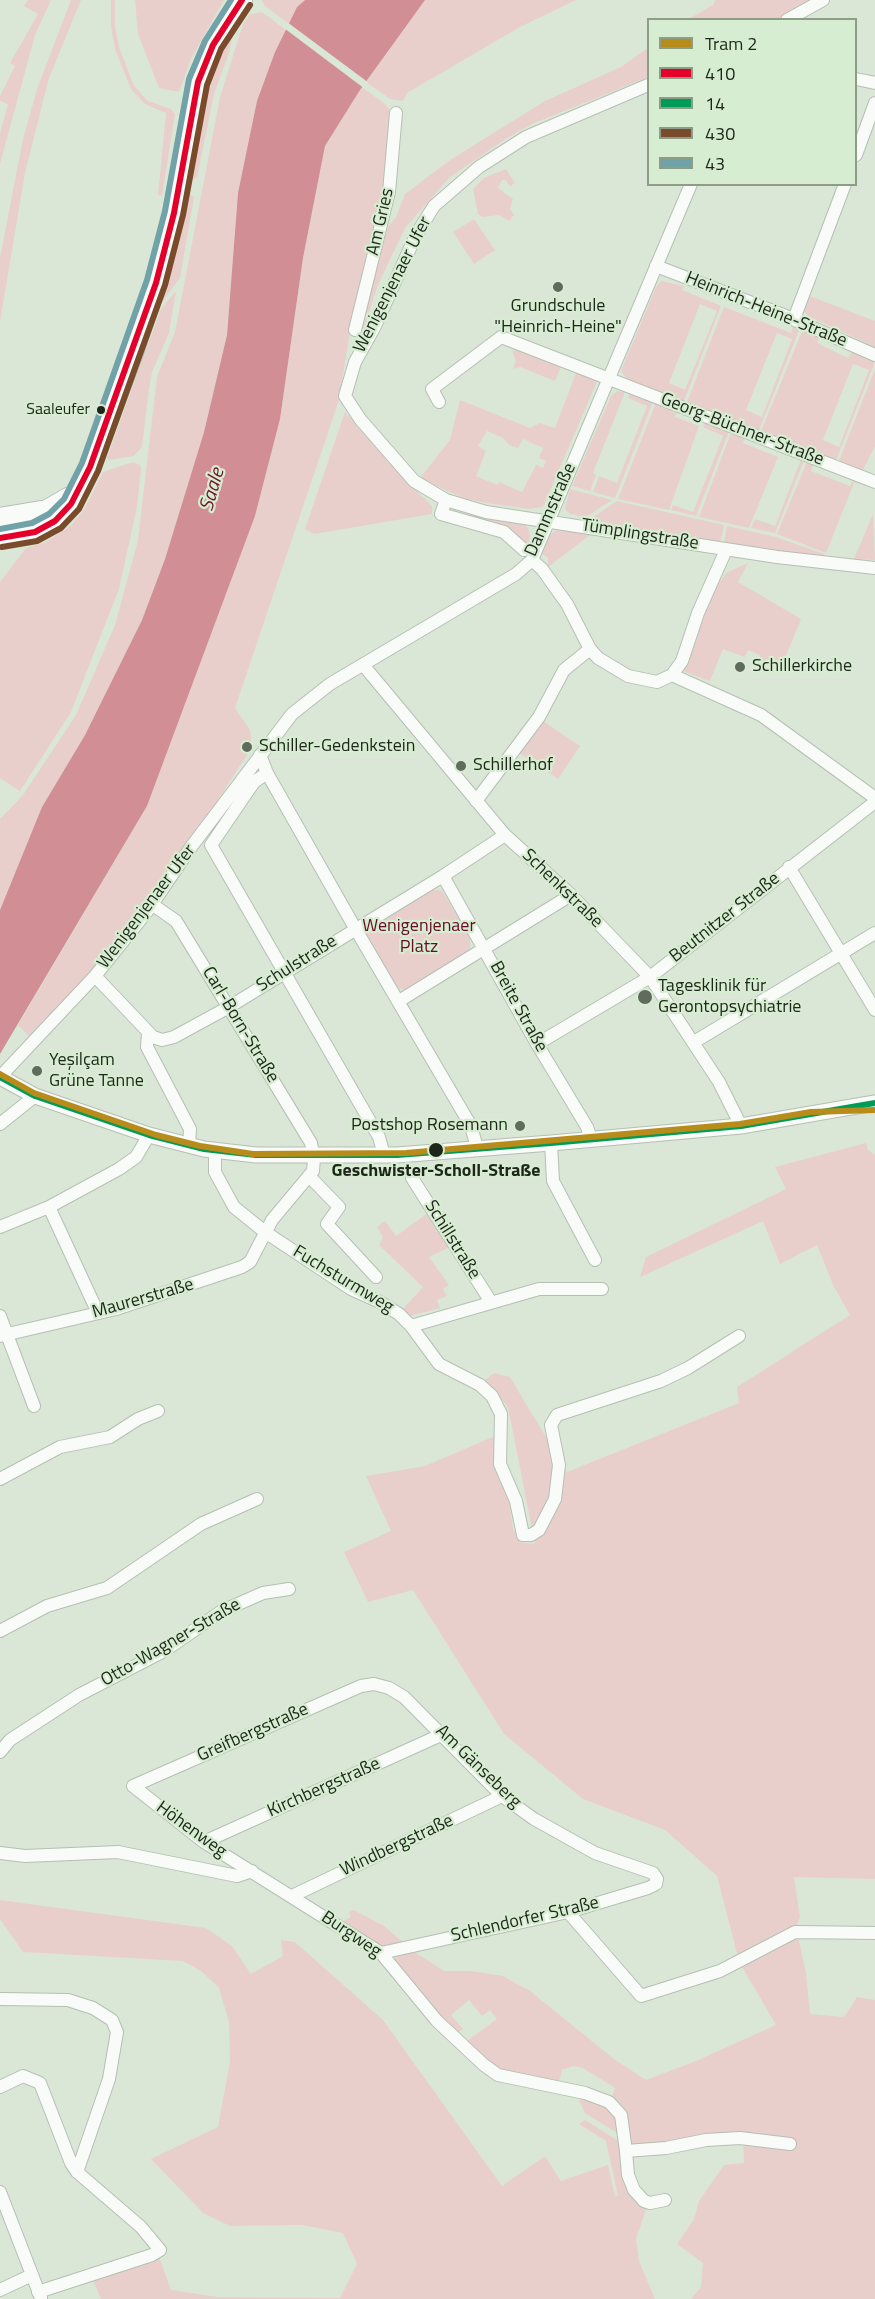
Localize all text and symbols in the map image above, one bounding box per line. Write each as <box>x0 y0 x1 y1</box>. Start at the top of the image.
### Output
legend <box>647 18 857 186</box>
text: Tram 2 <box>705 30 757 57</box>
text: 410 <box>705 60 735 87</box>
text: 14 <box>705 90 725 117</box>
text: 430 <box>705 120 735 147</box>
text: 43 <box>705 150 725 177</box>
street label: Am Gries <box>363 186 399 258</box>
street label: Wenigenjenaer Ufer <box>349 213 437 357</box>
street label: Heinrich-Heine-Straße <box>682 268 850 352</box>
marker: Grundschule "Heinrich-Heine" <box>551 280 565 294</box>
place label: Grundschule "Heinrich-Heine" <box>494 296 622 338</box>
street label: Georg-Büchner-Straße <box>657 389 827 471</box>
place label: Saaleufer <box>26 400 90 420</box>
marker: Saaleufer <box>95 404 107 416</box>
street label: Dammstraße <box>521 460 581 560</box>
water label: Saale <box>195 466 231 514</box>
street label: Tümplingstraße <box>580 515 700 555</box>
place label: Schillerkirche <box>752 656 852 678</box>
marker: Schillerkirche <box>733 660 747 674</box>
place label: Schiller-Gedenkstein <box>259 736 415 758</box>
marker: Schiller-Gedenkstein <box>240 740 254 754</box>
place label: Schillerhof <box>473 755 553 777</box>
marker: Schillerhof <box>454 759 468 773</box>
street label: Wenigenjenaer Ufer <box>93 841 201 973</box>
street label: Schenkstraße <box>517 845 607 933</box>
street label: Beutnitzer Straße <box>666 868 784 968</box>
park label: Wenigenjenaer Platz <box>362 916 476 958</box>
street label: Schulstraße <box>253 931 341 997</box>
street label: Breite Straße <box>484 958 552 1056</box>
street label: Carl-Born-Straße <box>197 963 283 1087</box>
place label: Tagesklinik für Gerontopsychiatrie <box>658 976 801 1018</box>
marker: Tagesklinik für Gerontopsychiatrie <box>636 988 654 1006</box>
place label: Yeşilçam Grüne Tanne <box>49 1050 144 1092</box>
marker: Yeşilçam Grüne Tanne <box>30 1064 44 1078</box>
place label: Postshop Rosemann <box>351 1115 508 1137</box>
marker: Postshop Rosemann <box>513 1119 527 1133</box>
marker: Geschwister-Scholl-Straße <box>427 1141 445 1159</box>
place label: Geschwister-Scholl-Straße <box>331 1161 541 1183</box>
street label: Schillstraße <box>419 1197 485 1283</box>
street label: Fuchsturmweg <box>289 1241 397 1319</box>
street label: Maurerstraße <box>90 1274 196 1324</box>
street label: Otto-Wagner-Straße <box>97 1594 245 1692</box>
street label: Greifbergstraße <box>194 1699 312 1767</box>
street label: Am Gänseberg <box>431 1721 525 1813</box>
street label: Kirchbergstraße <box>264 1754 384 1822</box>
street label: Höhenweg <box>152 1797 230 1863</box>
street label: Windbergstraße <box>337 1810 457 1882</box>
street label: Schlendorfer Straße <box>449 1892 601 1948</box>
street label: Burgweg <box>317 1907 385 1963</box>

